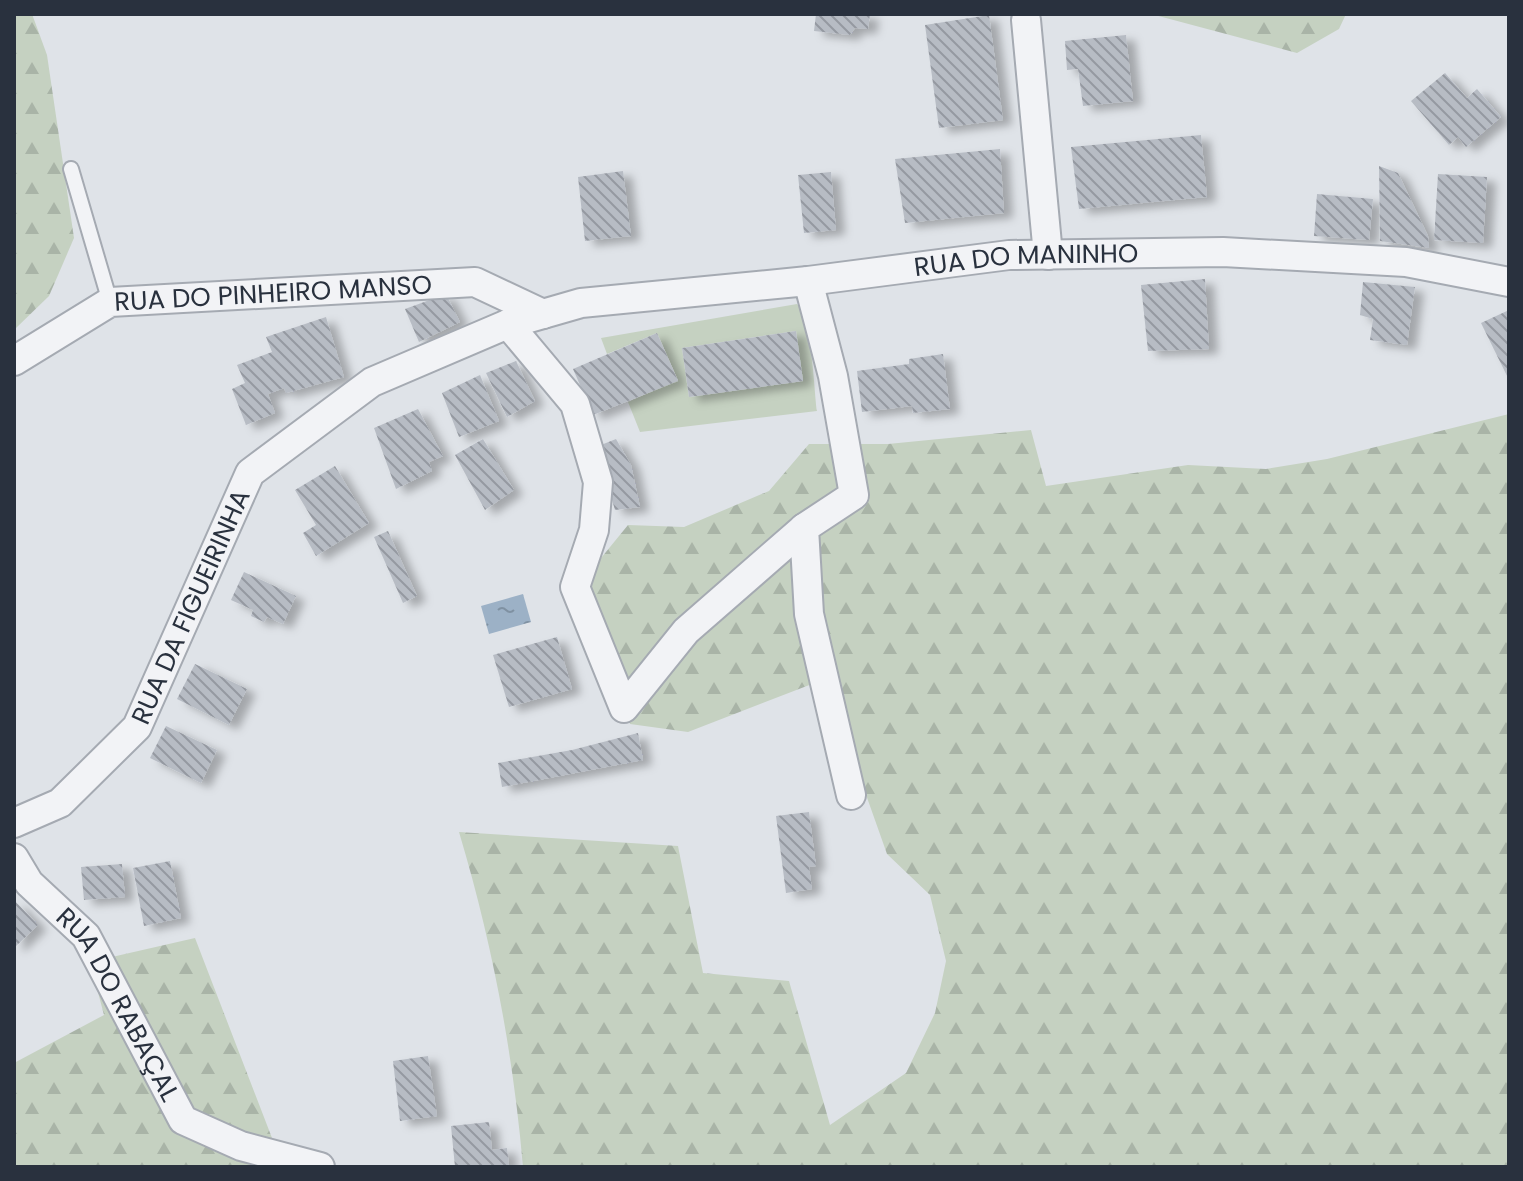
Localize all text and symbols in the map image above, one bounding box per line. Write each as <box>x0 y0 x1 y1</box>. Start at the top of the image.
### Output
street label: RUA DO MANINHO <box>912 235 1139 285</box>
street label: RUA DO PINHEIRO MANSO <box>113 266 433 320</box>
street label: RUA DA FIGUEIRINHA <box>122 483 259 730</box>
street label: RUA DO RABAÇAL <box>48 899 188 1108</box>

